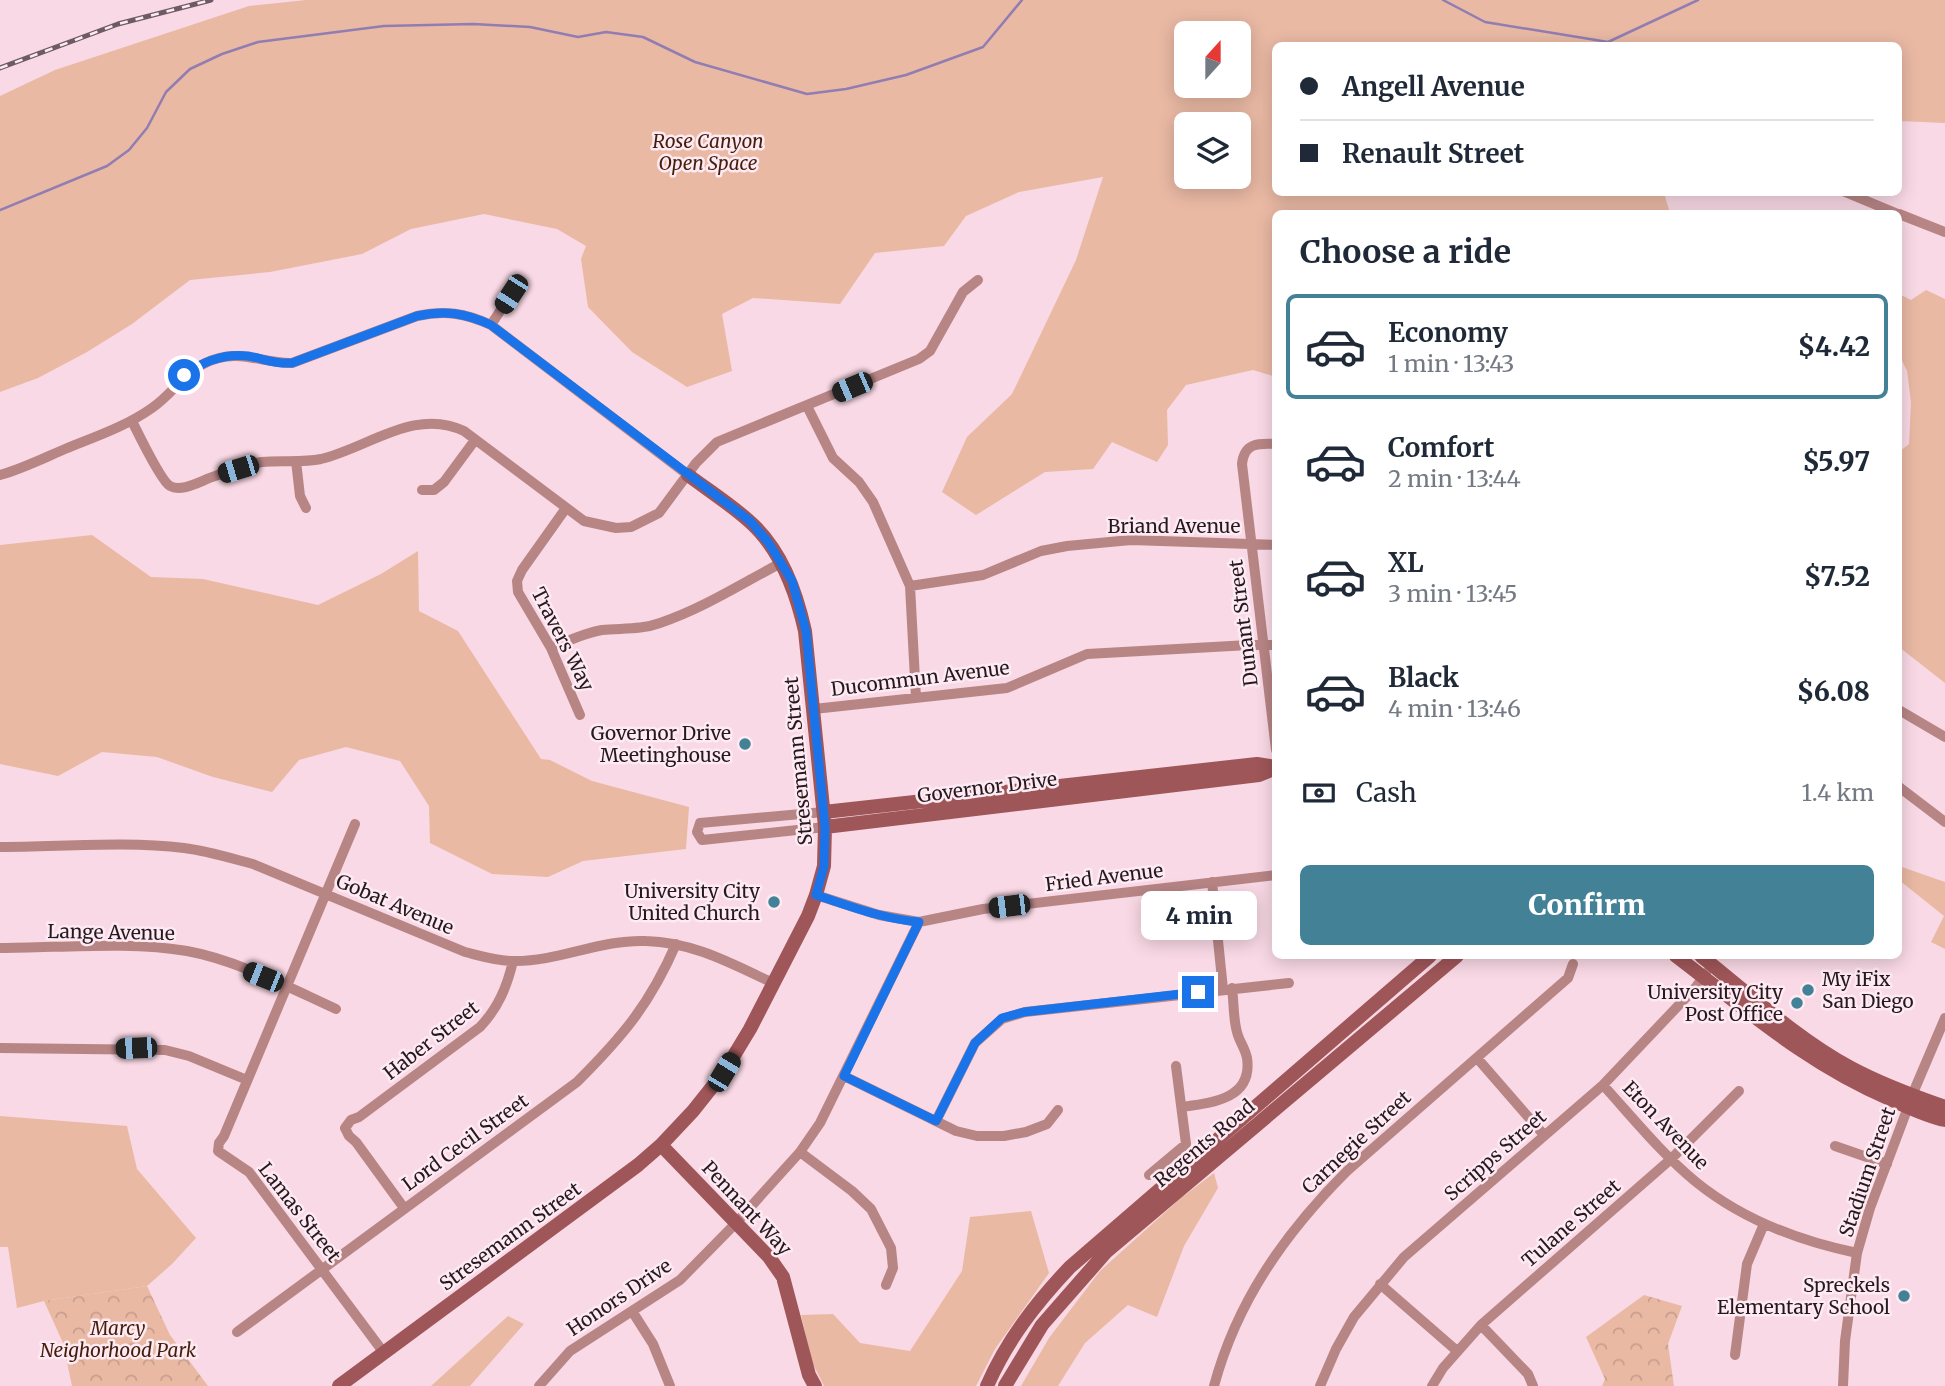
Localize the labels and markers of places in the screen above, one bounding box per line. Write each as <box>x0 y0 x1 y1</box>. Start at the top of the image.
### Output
place label: Governor Drive Meetinghouse <box>591 721 731 767</box>
marker: Governor Drive Meetinghouse <box>737 736 753 752</box>
place label: University City United Church <box>624 879 760 925</box>
marker: University City United Church <box>766 894 782 910</box>
place label: My iFix San Diego <box>1822 967 1914 1013</box>
place label: University City Post Office <box>1647 980 1783 1026</box>
marker: My iFix San Diego <box>1800 982 1816 998</box>
marker: University City Post Office <box>1789 995 1805 1011</box>
place label: Spreckels Elementary School <box>1717 1273 1890 1319</box>
marker: Spreckels Elementary School <box>1896 1288 1912 1304</box>

